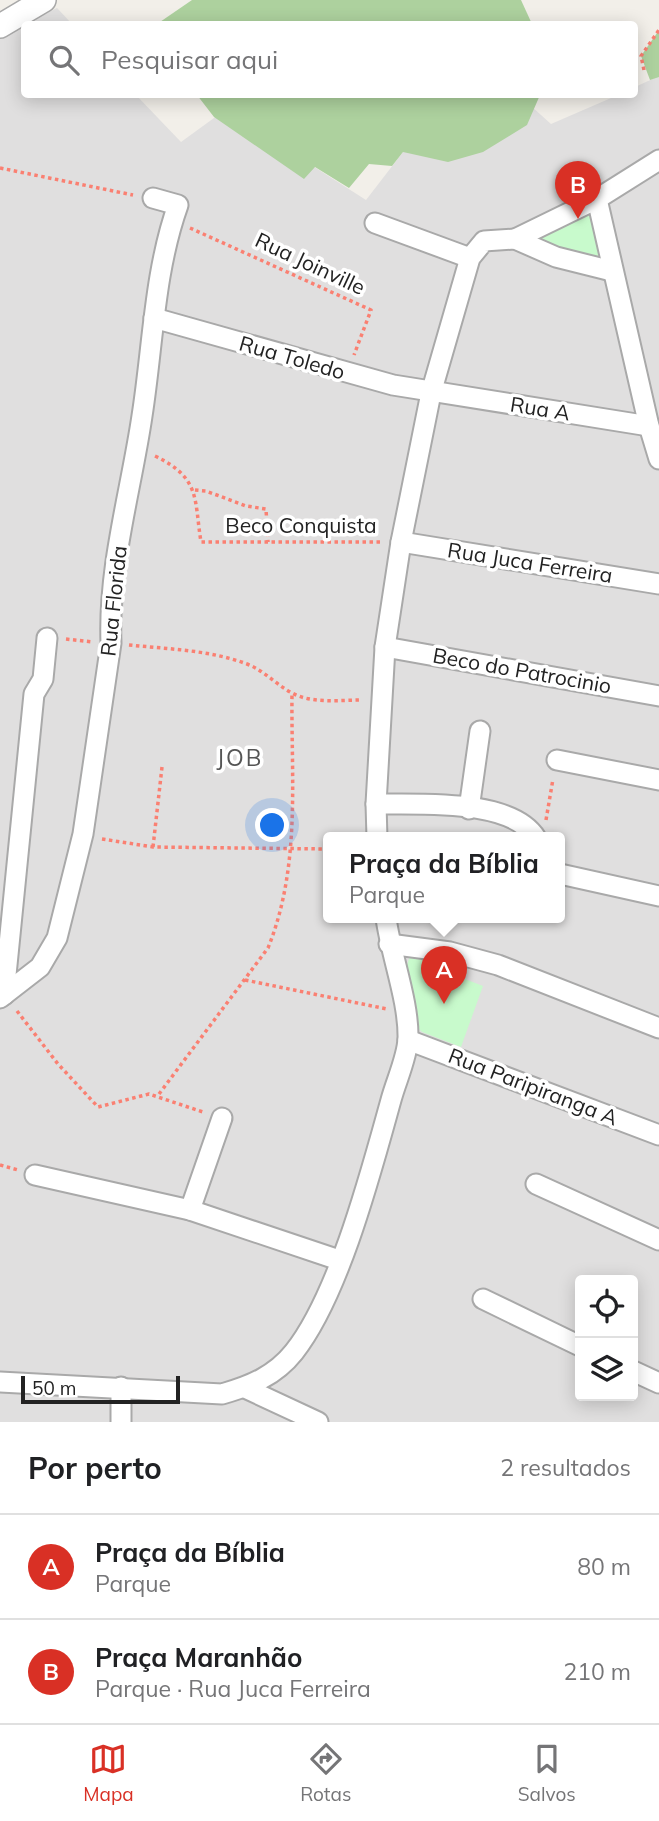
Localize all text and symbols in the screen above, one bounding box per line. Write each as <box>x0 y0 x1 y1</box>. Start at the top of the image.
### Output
search box <box>21 21 638 98</box>
icon: search <box>45 41 83 79</box>
text: Pesquisar aqui <box>101 43 278 76</box>
pin: B <box>555 161 601 219</box>
street label: Rua Joinville <box>251 226 370 300</box>
street label: Rua Toledo <box>236 330 348 385</box>
street label: Rua A <box>508 390 572 426</box>
street label: Beco Conquista <box>225 512 377 538</box>
street label: Rua Juca Ferreira <box>446 536 614 588</box>
street label: Rua Florida <box>94 544 132 658</box>
street label: Beco do Patrocinio <box>431 642 613 699</box>
district label: JOB <box>217 743 263 772</box>
your location <box>255 808 289 842</box>
popup <box>323 832 565 923</box>
text: Praça da Bíblia <box>349 847 539 880</box>
text: Parque <box>349 880 425 909</box>
pin: A <box>421 946 467 1004</box>
street label: Rua Paripiranga A <box>445 1042 622 1131</box>
map controls <box>575 1275 638 1401</box>
button: locate <box>575 1275 638 1338</box>
button: layers <box>575 1338 638 1401</box>
scale bar <box>21 1373 180 1405</box>
text: 50 m <box>32 1376 76 1400</box>
text: Por perto <box>28 1449 162 1487</box>
text: 2 resultados <box>500 1453 631 1482</box>
text: Praça da Bíblia <box>95 1536 285 1569</box>
text: A <box>42 1552 60 1581</box>
text: 80 m <box>577 1552 631 1581</box>
text: Parque <box>95 1569 171 1598</box>
text: Praça Maranhão <box>95 1641 302 1674</box>
text: B <box>43 1657 59 1686</box>
text: 210 m <box>563 1657 631 1686</box>
text: Parque · Rua Juca Ferreira <box>95 1674 371 1703</box>
tab: Mapa <box>83 1740 134 1806</box>
tab: Rotas <box>300 1740 351 1806</box>
tab: Salvos <box>518 1740 576 1806</box>

